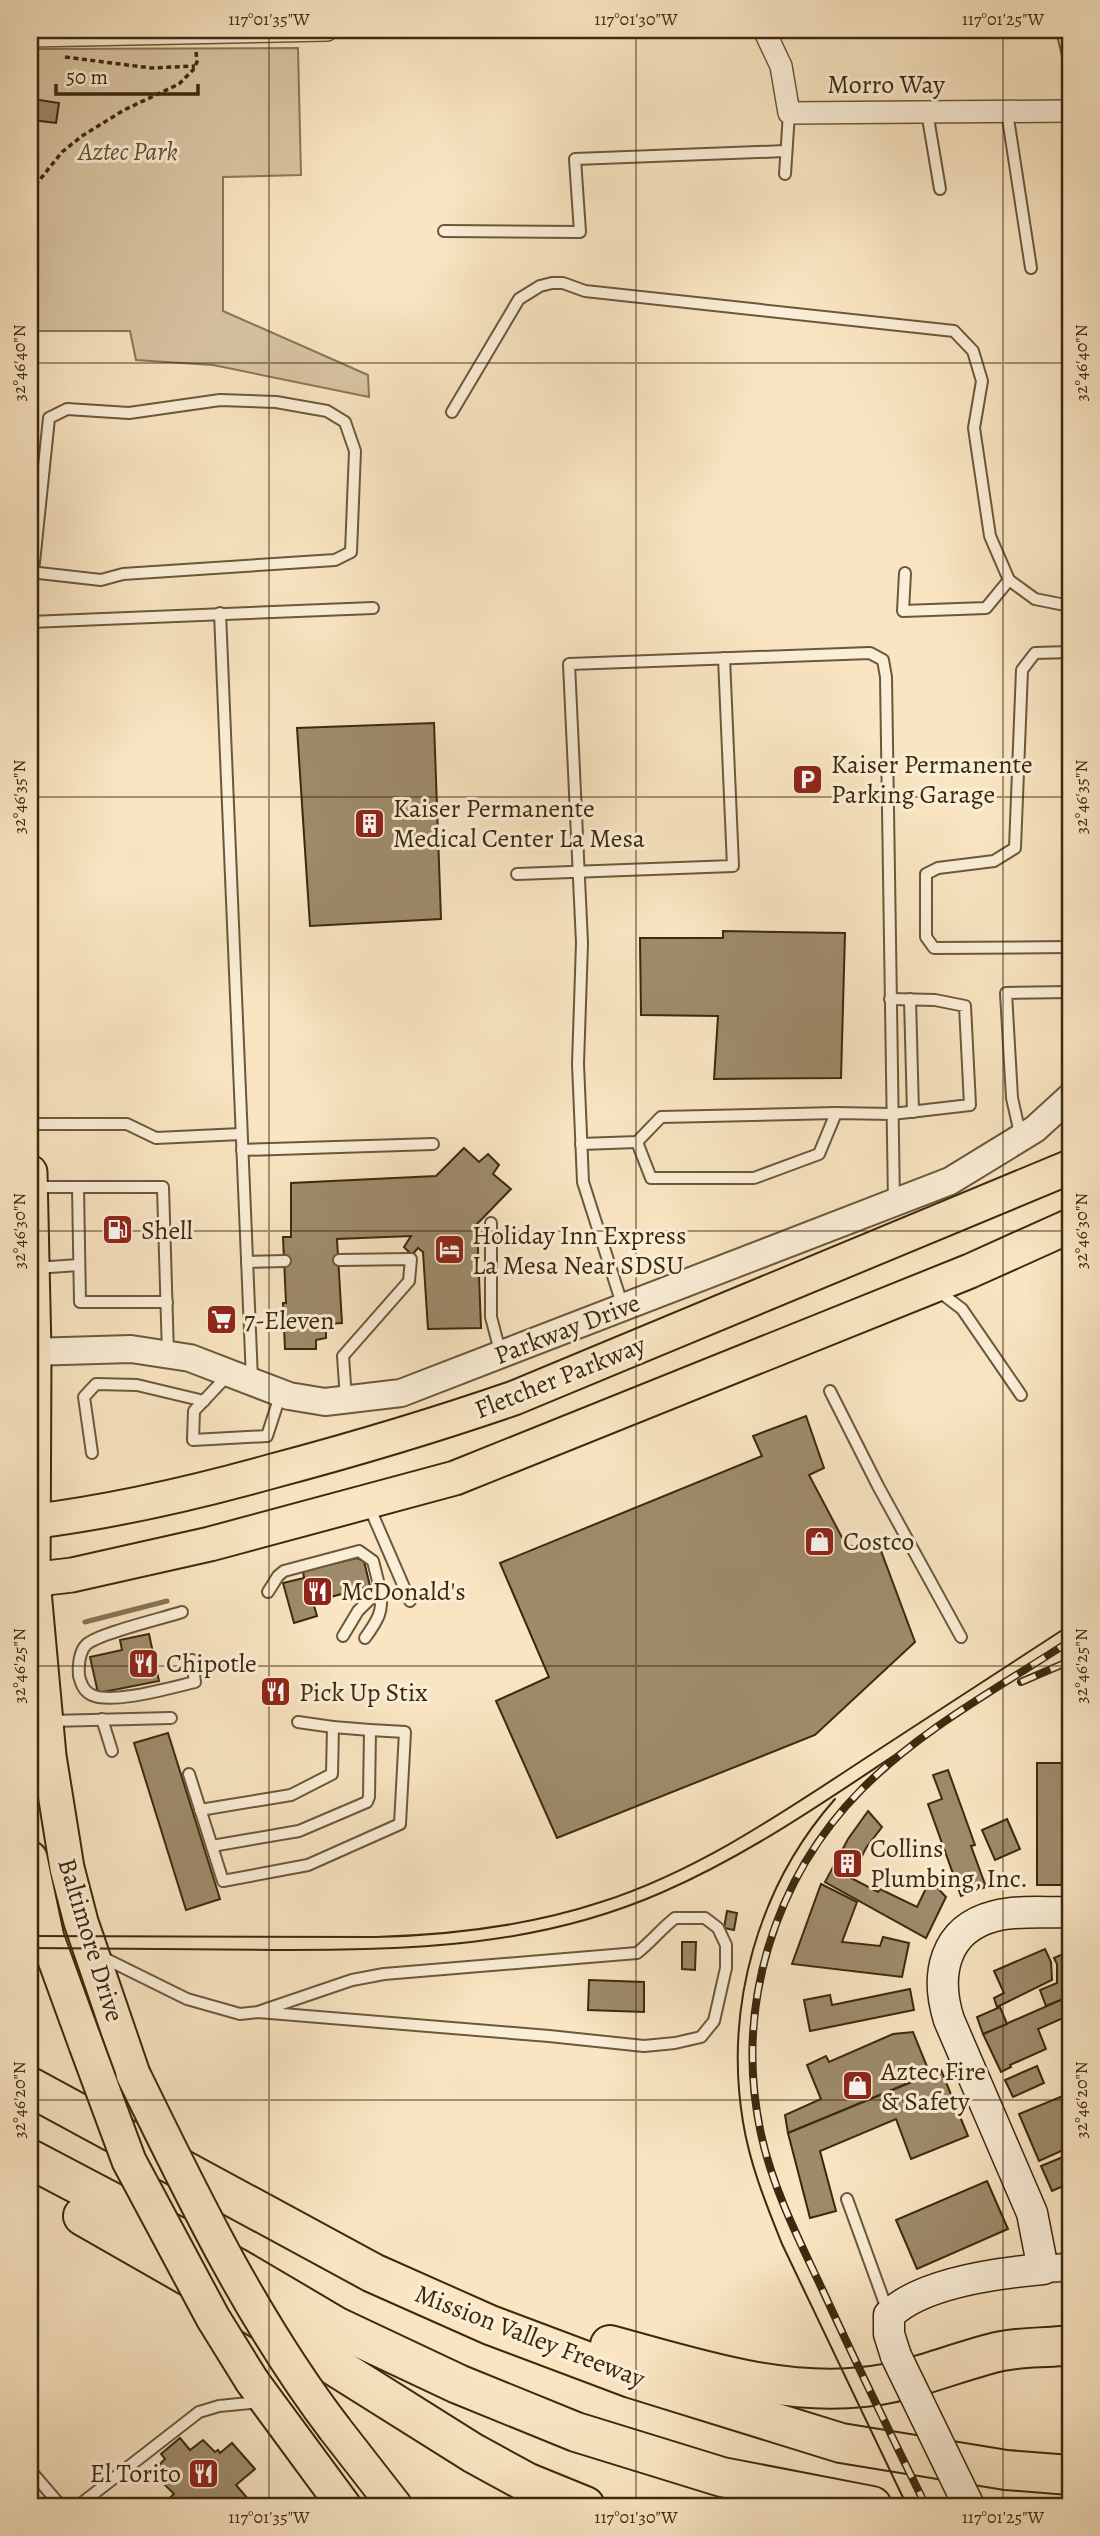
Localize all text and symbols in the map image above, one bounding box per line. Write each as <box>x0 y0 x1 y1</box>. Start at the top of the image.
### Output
text: 117°01'35"W <box>228 7 310 31</box>
text: 117°01'30"W <box>594 7 678 31</box>
text: 117°01'25"W <box>962 7 1045 31</box>
scale bar <box>56 52 198 96</box>
text: 50 m <box>66 63 108 91</box>
street label: Morro Way <box>827 67 945 102</box>
park label: Aztec Park <box>76 134 178 169</box>
text: 32°46'40"N <box>7 324 31 402</box>
text: 32°46'40"N <box>1069 324 1093 402</box>
place label: Kaiser Permanente Parking Garage <box>831 747 1033 812</box>
text: 32°46'35"N <box>7 760 31 834</box>
text: 32°46'35"N <box>1069 760 1093 834</box>
parking icon: Kaiser Permanente Parking Garage <box>791 762 825 796</box>
place label: Kaiser Permanente Medical Center La Mesa <box>393 791 645 856</box>
building icon: Kaiser Permanente Medical Center La Mesa <box>353 806 387 840</box>
text: 32°46'30"N <box>7 1193 31 1269</box>
text: 32°46'30"N <box>1069 1193 1093 1269</box>
fuel station icon: Shell <box>101 1213 135 1247</box>
place label: Shell <box>141 1213 193 1248</box>
place label: Holiday Inn Express La Mesa Near SDSU <box>472 1218 687 1283</box>
hotel icon: Holiday Inn Express La Mesa Near SDSU <box>432 1233 466 1267</box>
street label: Parkway Drive <box>489 1285 645 1373</box>
supermarket icon: 7-Eleven <box>204 1303 238 1337</box>
place label: 7-Eleven <box>244 1303 334 1338</box>
street label: Fletcher Parkway <box>469 1327 651 1427</box>
shop icon: Costco <box>803 1524 837 1558</box>
place label: Costco <box>843 1524 914 1559</box>
restaurant icon: McDonald's <box>301 1574 335 1608</box>
place label: McDonald's <box>341 1574 466 1609</box>
text: 32°46'25"N <box>7 1628 31 1704</box>
text: 32°46'25"N <box>1069 1628 1093 1704</box>
restaurant icon: Chipotle <box>126 1646 160 1680</box>
place label: Chipotle <box>166 1646 257 1681</box>
restaurant icon: Pick Up Stix <box>259 1675 293 1709</box>
place label: Pick Up Stix <box>299 1675 428 1710</box>
place label: Collins Plumbing, Inc. <box>870 1831 1028 1896</box>
building icon: Collins Plumbing, Inc. <box>830 1846 864 1880</box>
street label: Baltimore Drive <box>50 1854 132 2026</box>
place label: Aztec Fire & Safety <box>880 2054 986 2119</box>
text: 32°46'20"N <box>7 2061 31 2139</box>
text: 32°46'20"N <box>1069 2061 1093 2139</box>
shop icon: Aztec Fire & Safety <box>841 2069 875 2103</box>
street label: Mission Valley Freeway <box>410 2276 650 2396</box>
place label: El Torito <box>90 2456 181 2491</box>
restaurant icon: El Torito <box>187 2456 221 2490</box>
text: 117°01'35"W <box>228 2505 310 2529</box>
text: 117°01'30"W <box>594 2505 678 2529</box>
text: 117°01'25"W <box>962 2505 1045 2529</box>

